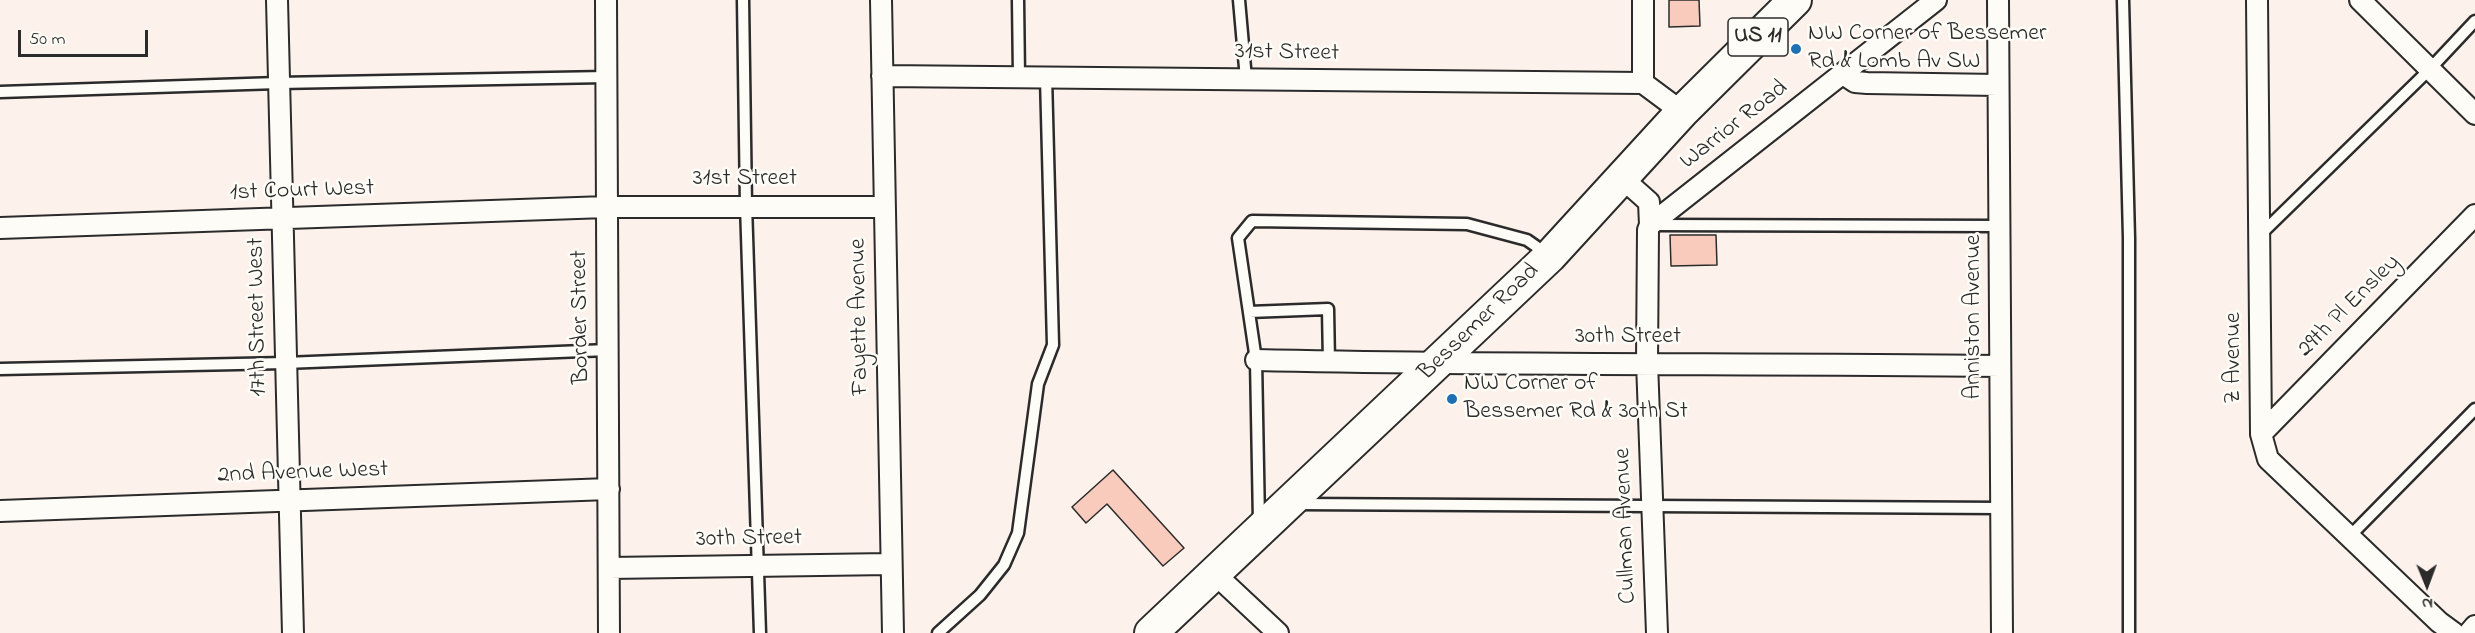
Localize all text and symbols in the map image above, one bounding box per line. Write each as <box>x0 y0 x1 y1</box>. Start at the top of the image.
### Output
scale bar <box>21 18 152 56</box>
road number: US 11 <box>1728 18 1788 56</box>
place label: NW Corner of Bessemer Rd & Lomb Av SW <box>1808 21 2046 77</box>
text: 50 m <box>29 27 66 53</box>
street label: 31st Street <box>1235 39 1339 69</box>
marker: NW Corner of Bessemer Rd & Lomb Av SW <box>1789 42 1803 56</box>
street label: Warrior Road <box>1675 75 1795 177</box>
street label: 31st Street <box>693 166 797 194</box>
street label: 1st Court West <box>229 175 375 209</box>
street label: Anniston Avenue <box>1961 234 1989 400</box>
street label: 17th Street West <box>243 237 275 397</box>
street label: Fayette Avenue <box>845 238 877 396</box>
street label: Border Street <box>566 250 598 384</box>
street label: 29th Pl Ensley <box>2293 250 2407 364</box>
street label: Bessemer Road <box>1413 258 1547 388</box>
street label: Z Avenue <box>2221 312 2249 404</box>
street label: 30th Street <box>1575 324 1681 352</box>
place label: NW Corner of Bessemer Rd & 30th St <box>1464 371 1688 427</box>
marker: NW Corner of Bessemer Rd & 30th St <box>1445 392 1459 406</box>
street label: Cullman Avenue <box>1610 448 1644 604</box>
street label: 2nd Avenue West <box>217 457 389 491</box>
street label: 30th Street <box>696 525 802 555</box>
north arrow <box>2397 555 2457 615</box>
text: N <box>2422 591 2433 615</box>

